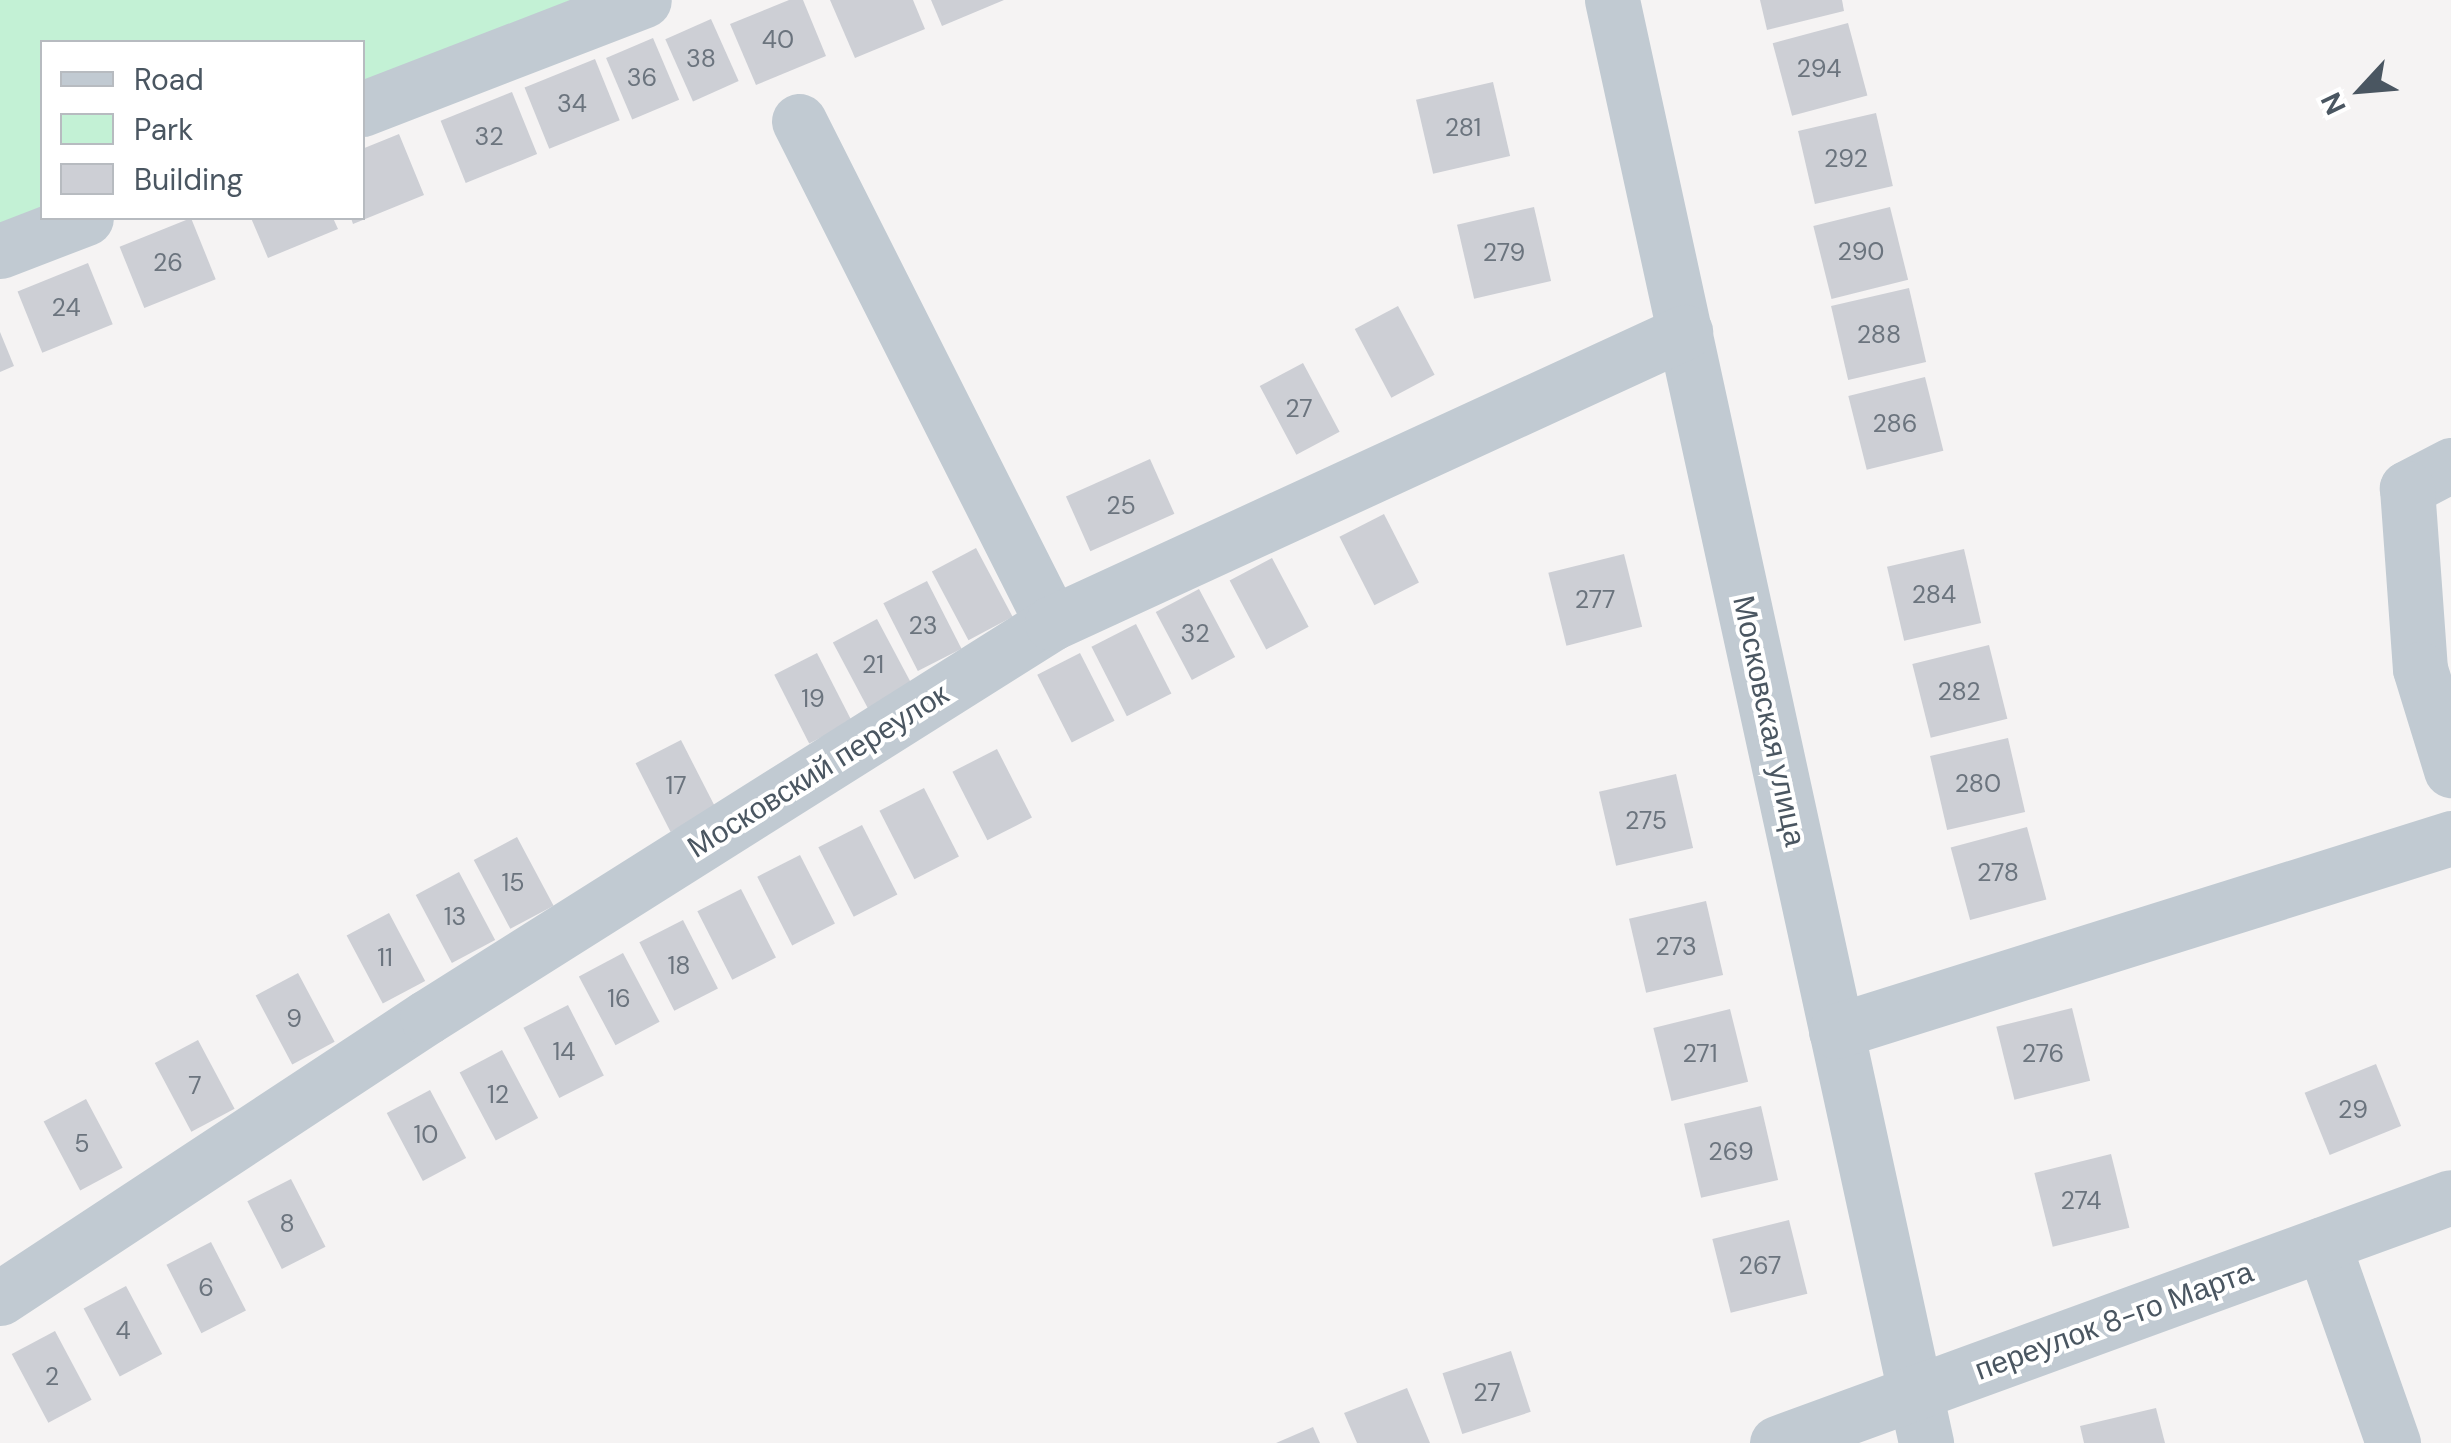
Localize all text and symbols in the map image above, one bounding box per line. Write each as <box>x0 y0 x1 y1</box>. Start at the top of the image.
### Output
house number: 40 <box>762 25 794 55</box>
legend <box>40 40 365 220</box>
north arrow <box>2311 40 2411 140</box>
house number: 38 <box>686 44 716 74</box>
house number: 294 <box>1796 54 1842 84</box>
text: Road <box>134 60 204 99</box>
house number: 36 <box>627 63 657 93</box>
text: N <box>2312 86 2355 121</box>
house number: 34 <box>557 89 587 119</box>
text: Park <box>134 110 193 149</box>
house number: 281 <box>1445 113 1481 143</box>
house number: 32 <box>474 122 504 152</box>
house number: 292 <box>1824 144 1868 174</box>
text: Building <box>134 160 243 199</box>
house number: 290 <box>1838 237 1884 267</box>
house number: 279 <box>1483 238 1525 268</box>
house number: 26 <box>153 248 183 278</box>
house number: 24 <box>51 293 81 323</box>
house number: 288 <box>1857 320 1901 350</box>
house number: 27 <box>1285 394 1313 424</box>
house number: 286 <box>1873 409 1917 439</box>
house number: 25 <box>1106 491 1136 521</box>
house number: 284 <box>1912 580 1956 610</box>
house number: 277 <box>1575 585 1615 615</box>
street label: Московская улица <box>1725 593 1813 849</box>
house number: 23 <box>908 611 938 641</box>
house number: 32 <box>1180 619 1210 649</box>
house number: 21 <box>862 650 884 680</box>
street label: Московский переулок <box>681 676 955 866</box>
house number: 282 <box>1937 677 1981 707</box>
house number: 19 <box>801 684 825 714</box>
house number: 280 <box>1955 769 2001 799</box>
house number: 17 <box>665 771 687 801</box>
house number: 275 <box>1625 806 1667 836</box>
house number: 278 <box>1977 858 2019 888</box>
house number: 15 <box>501 868 525 898</box>
house number: 13 <box>444 902 466 932</box>
house number: 273 <box>1655 932 1697 962</box>
house number: 11 <box>377 943 393 973</box>
house number: 18 <box>668 951 690 981</box>
house number: 16 <box>607 984 631 1014</box>
house number: 9 <box>286 1004 302 1034</box>
house number: 14 <box>553 1037 575 1067</box>
house number: 271 <box>1682 1039 1718 1069</box>
house number: 276 <box>2022 1039 2064 1069</box>
house number: 7 <box>188 1071 202 1101</box>
house number: 12 <box>487 1080 509 1110</box>
house number: 29 <box>2338 1095 2368 1125</box>
house number: 10 <box>414 1120 438 1150</box>
house number: 5 <box>74 1129 90 1159</box>
house number: 269 <box>1708 1137 1754 1167</box>
house number: 274 <box>2060 1186 2102 1216</box>
house number: 8 <box>279 1209 295 1239</box>
house number: 267 <box>1739 1251 1781 1281</box>
street label: переулок 8-го Марта <box>1970 1254 2258 1388</box>
house number: 6 <box>198 1273 214 1303</box>
house number: 4 <box>115 1316 131 1346</box>
house number: 2 <box>45 1362 59 1392</box>
house number: 27 <box>1473 1378 1501 1408</box>

